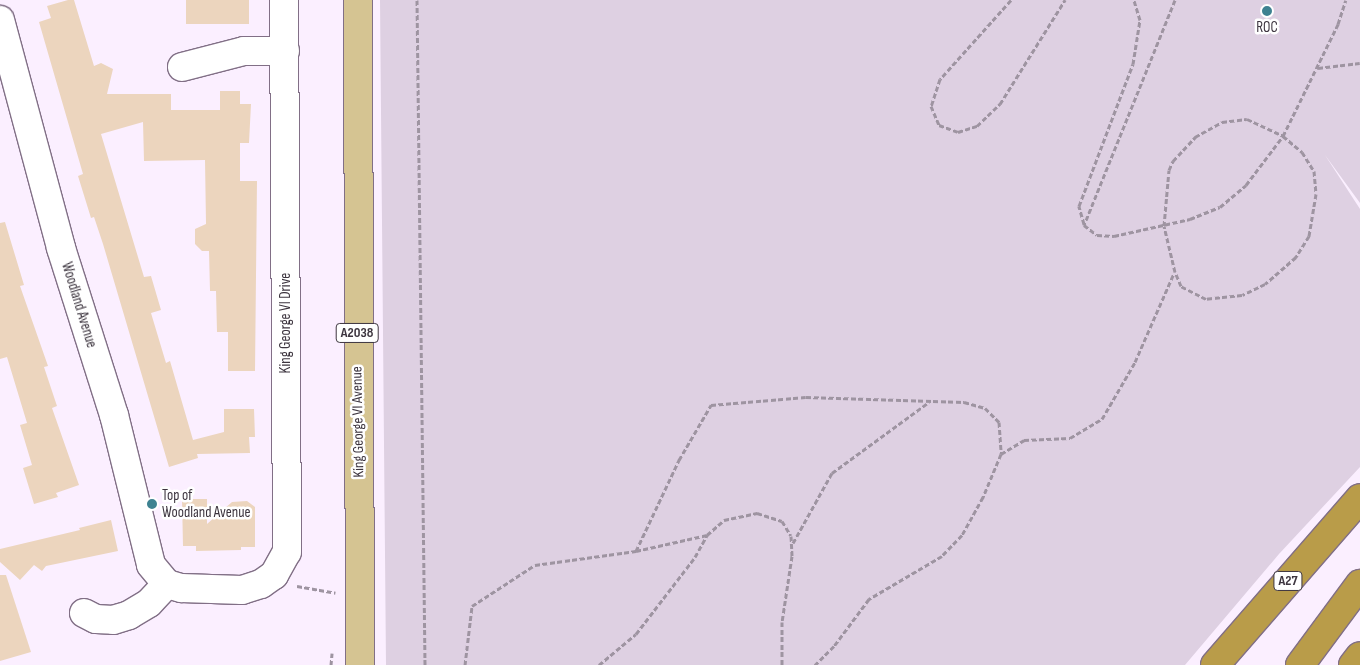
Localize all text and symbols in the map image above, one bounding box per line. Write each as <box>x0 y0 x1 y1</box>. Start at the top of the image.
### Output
marker: ROC <box>1261 5 1273 17</box>
place label: ROC <box>1256 19 1278 37</box>
street label: Woodland Avenue <box>57 260 101 350</box>
street label: King George VI Drive <box>277 273 295 373</box>
road number: A2038 <box>334 322 380 344</box>
street label: King George VI Avenue <box>348 366 368 478</box>
place label: Top of Woodland Avenue <box>162 486 251 521</box>
marker: Top of Woodland Avenue <box>146 498 158 510</box>
road number: A27 <box>1273 570 1303 592</box>

